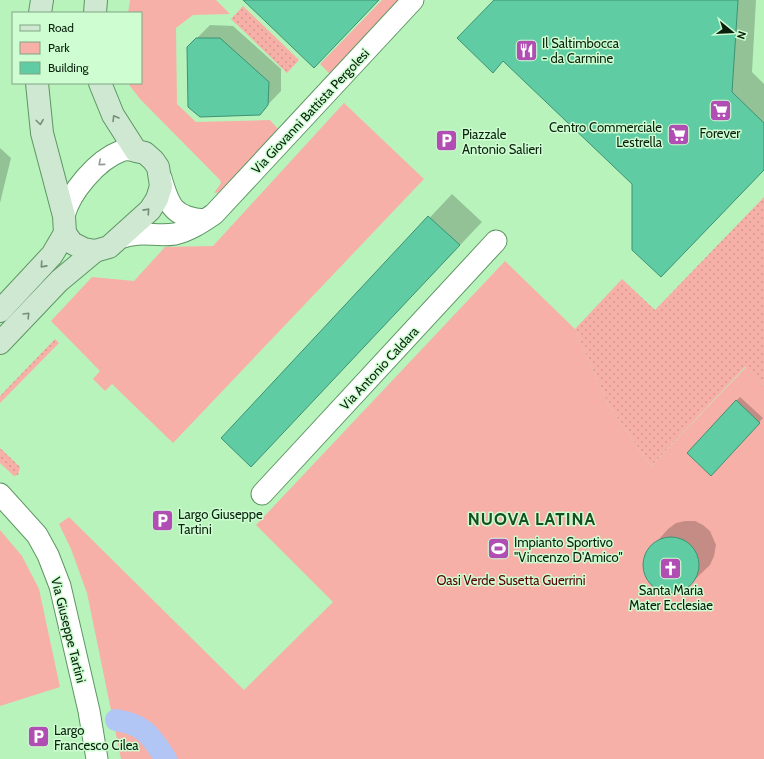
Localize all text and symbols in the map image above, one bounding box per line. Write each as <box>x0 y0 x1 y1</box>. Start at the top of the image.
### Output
legend <box>12 12 142 84</box>
north arrow <box>712 12 752 52</box>
text: Road <box>48 20 74 35</box>
text: N <box>734 29 749 41</box>
place label: Il Saltimbocca - da Carmine <box>542 35 620 66</box>
restaurant icon: Il Saltimbocca - da Carmine <box>513 37 539 63</box>
text: Park <box>48 40 70 55</box>
street label: Via Giovanni Battista Pergolesi <box>248 45 372 177</box>
text: Building <box>48 60 90 75</box>
supermarket icon: Forever <box>707 98 733 124</box>
one-way arrow <box>113 115 120 122</box>
one-way arrow <box>35 119 44 125</box>
place label: Centro Commerciale Lestrella <box>549 119 663 150</box>
supermarket icon: Centro Commerciale Lestrella <box>665 121 691 147</box>
place label: Forever <box>700 125 741 141</box>
place label: Piazzale Antonio Salieri <box>462 126 542 157</box>
parking icon: Piazzale Antonio Salieri <box>433 128 459 154</box>
one-way arrow <box>99 159 106 166</box>
one-way arrow <box>143 208 150 216</box>
one-way arrow <box>40 260 48 268</box>
one-way arrow <box>22 312 30 320</box>
street label: Via Antonio Caldara <box>336 322 422 413</box>
place label: Largo Giuseppe Tartini <box>178 506 263 537</box>
parking icon: Largo Giuseppe Tartini <box>149 508 175 534</box>
district label: NUOVA LATINA <box>468 509 596 529</box>
place label: Impianto Sportivo "Vincenzo D'Amico" <box>514 534 623 565</box>
sports icon: Impianto Sportivo "Vincenzo D'Amico" <box>485 536 511 562</box>
church icon: Santa Maria Mater Ecclesiae <box>658 555 684 581</box>
park label: Oasi Verde Susetta Guerrini <box>436 572 586 588</box>
street label: Via Giuseppe Tartini <box>48 575 90 685</box>
place label: Santa Maria Mater Ecclesiae <box>629 582 713 613</box>
place label: Largo Francesco Cilea <box>54 722 139 753</box>
parking icon: Largo Francesco Cilea <box>25 724 51 750</box>

